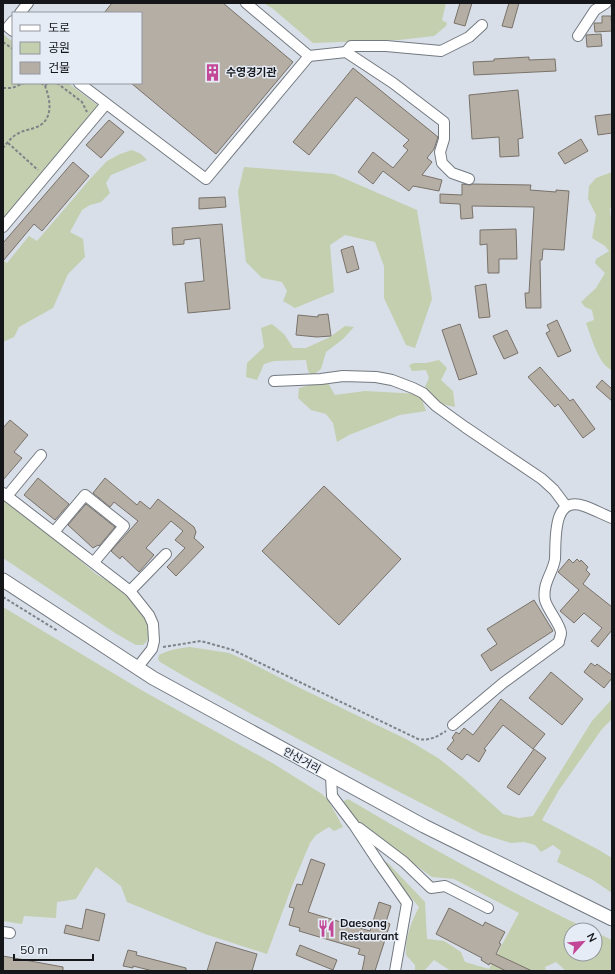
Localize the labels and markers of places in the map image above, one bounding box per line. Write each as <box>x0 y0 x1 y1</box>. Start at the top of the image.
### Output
building icon: 수영경기관 <box>203 62 223 82</box>
place label: 수영경기관 <box>226 65 277 79</box>
place label: Daesong Restaurant <box>340 916 399 943</box>
restaurant icon: Daesong Restaurant <box>317 919 337 939</box>

